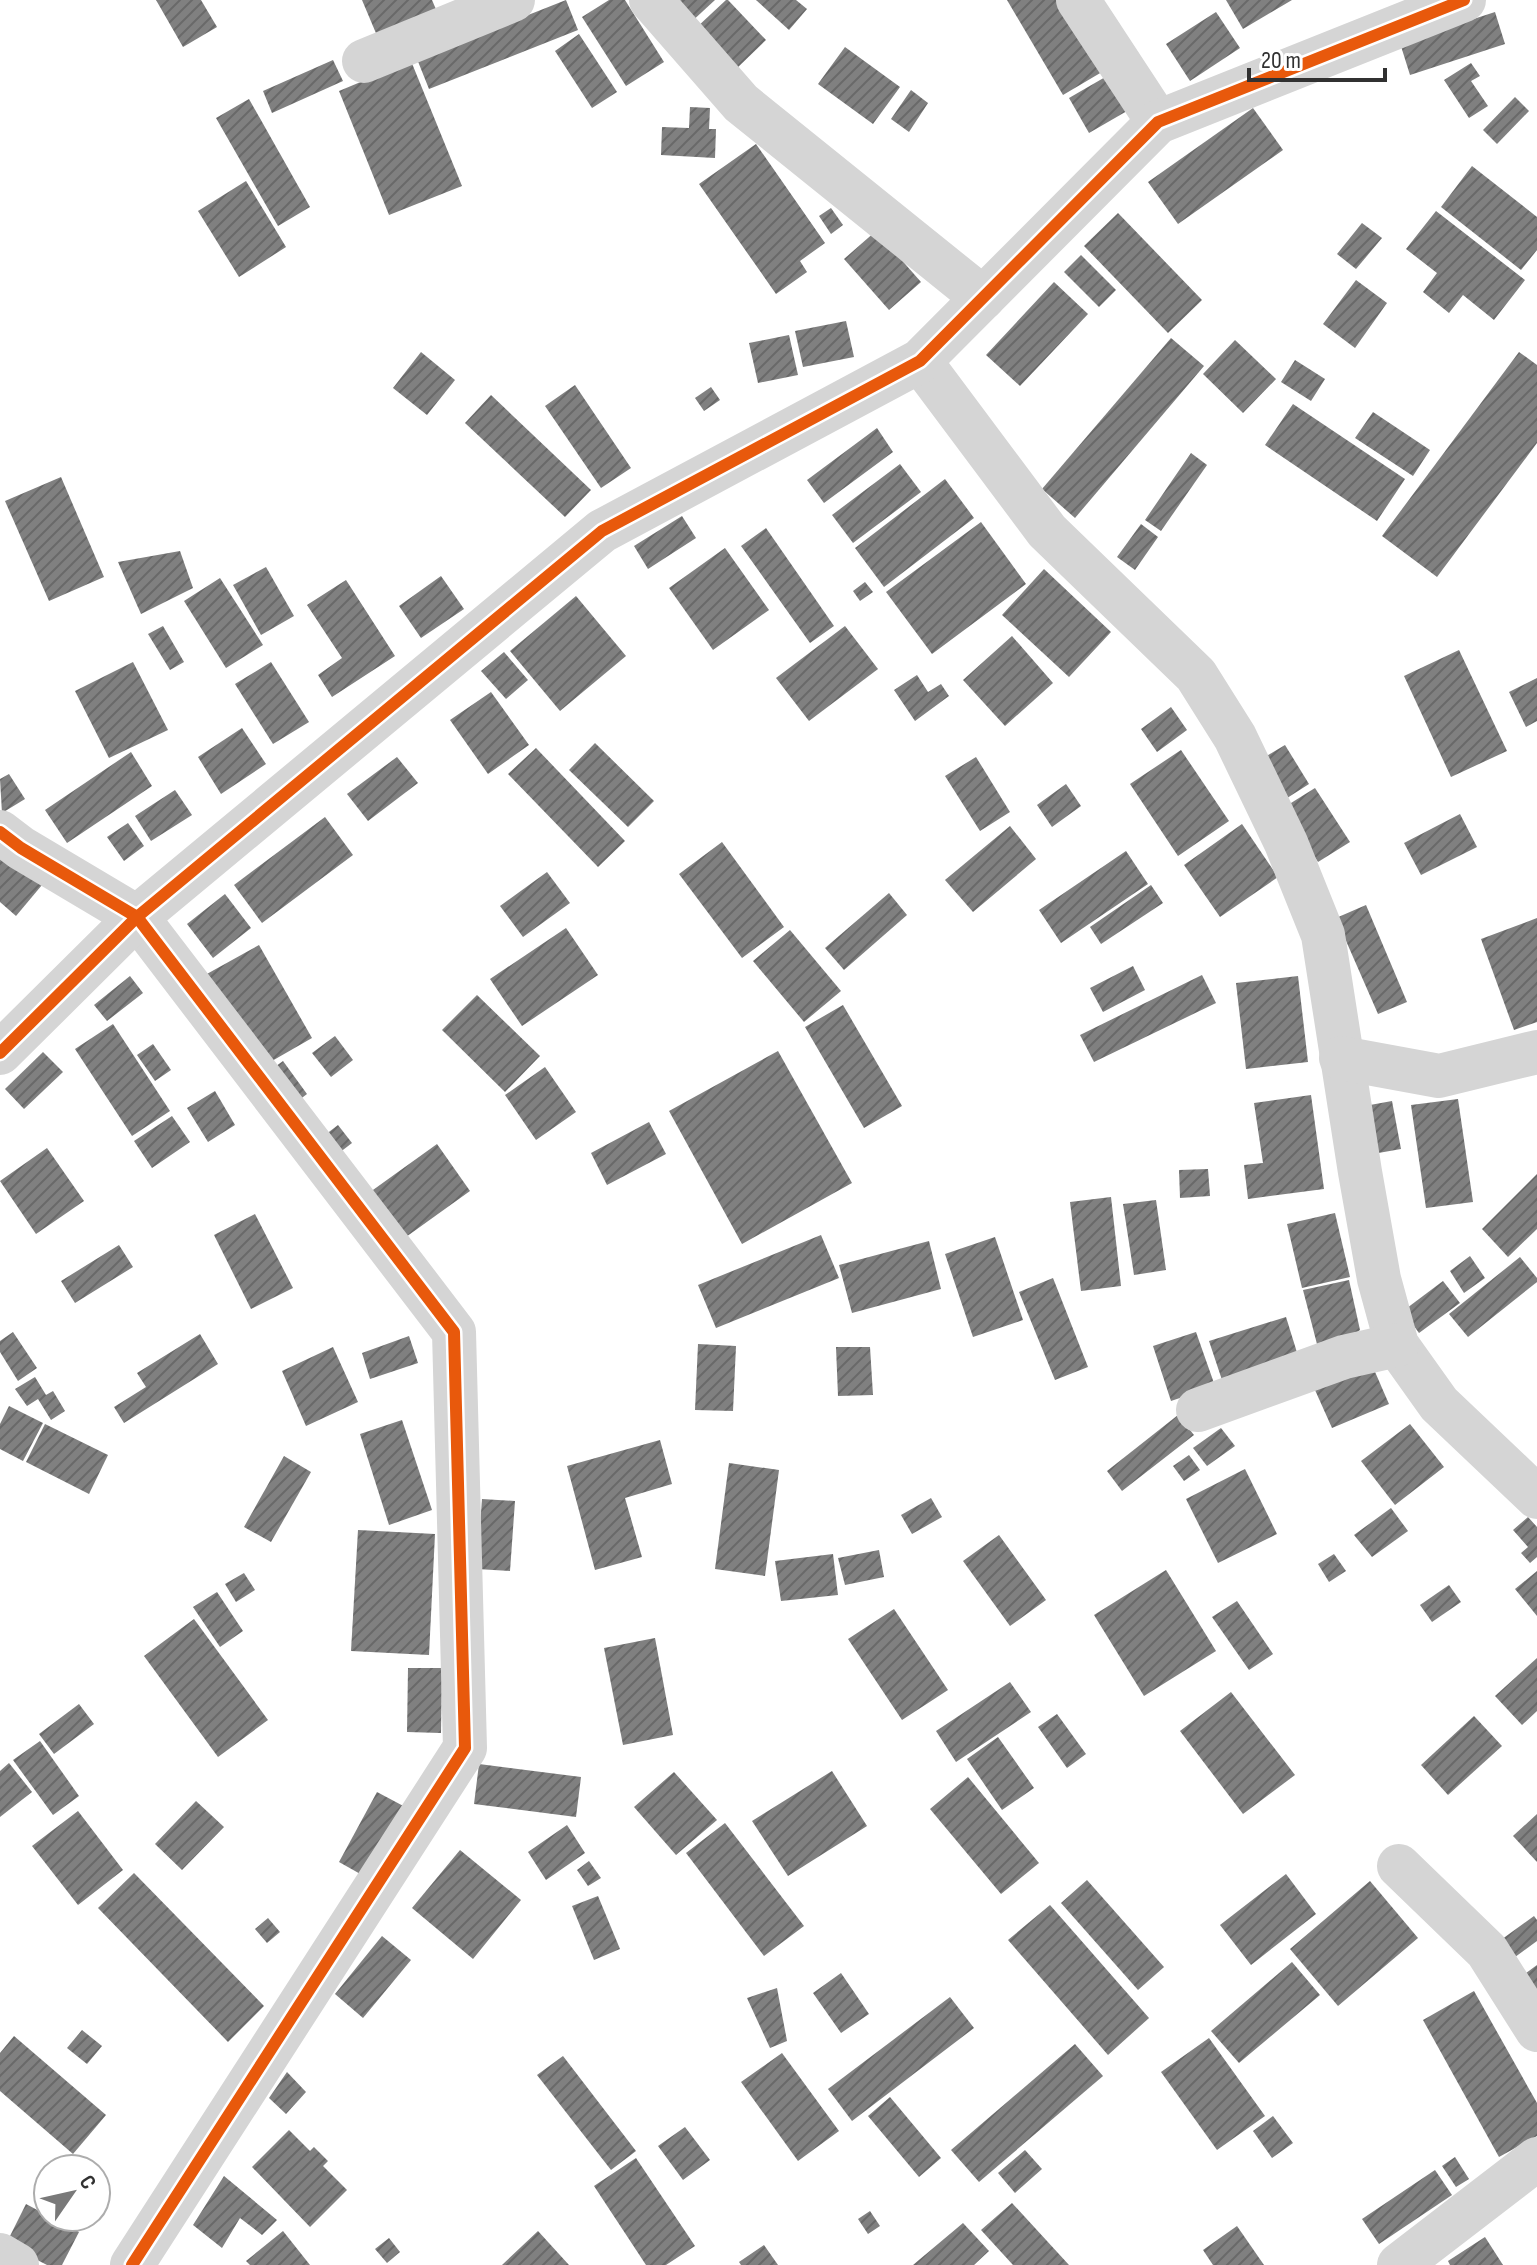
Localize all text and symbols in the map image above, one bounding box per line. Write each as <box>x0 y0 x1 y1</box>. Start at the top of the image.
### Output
scale bar <box>1249 32 1385 82</box>
text: 20 m <box>1261 46 1301 75</box>
north arrow <box>32 2153 112 2233</box>
text: С <box>73 2170 102 2195</box>

